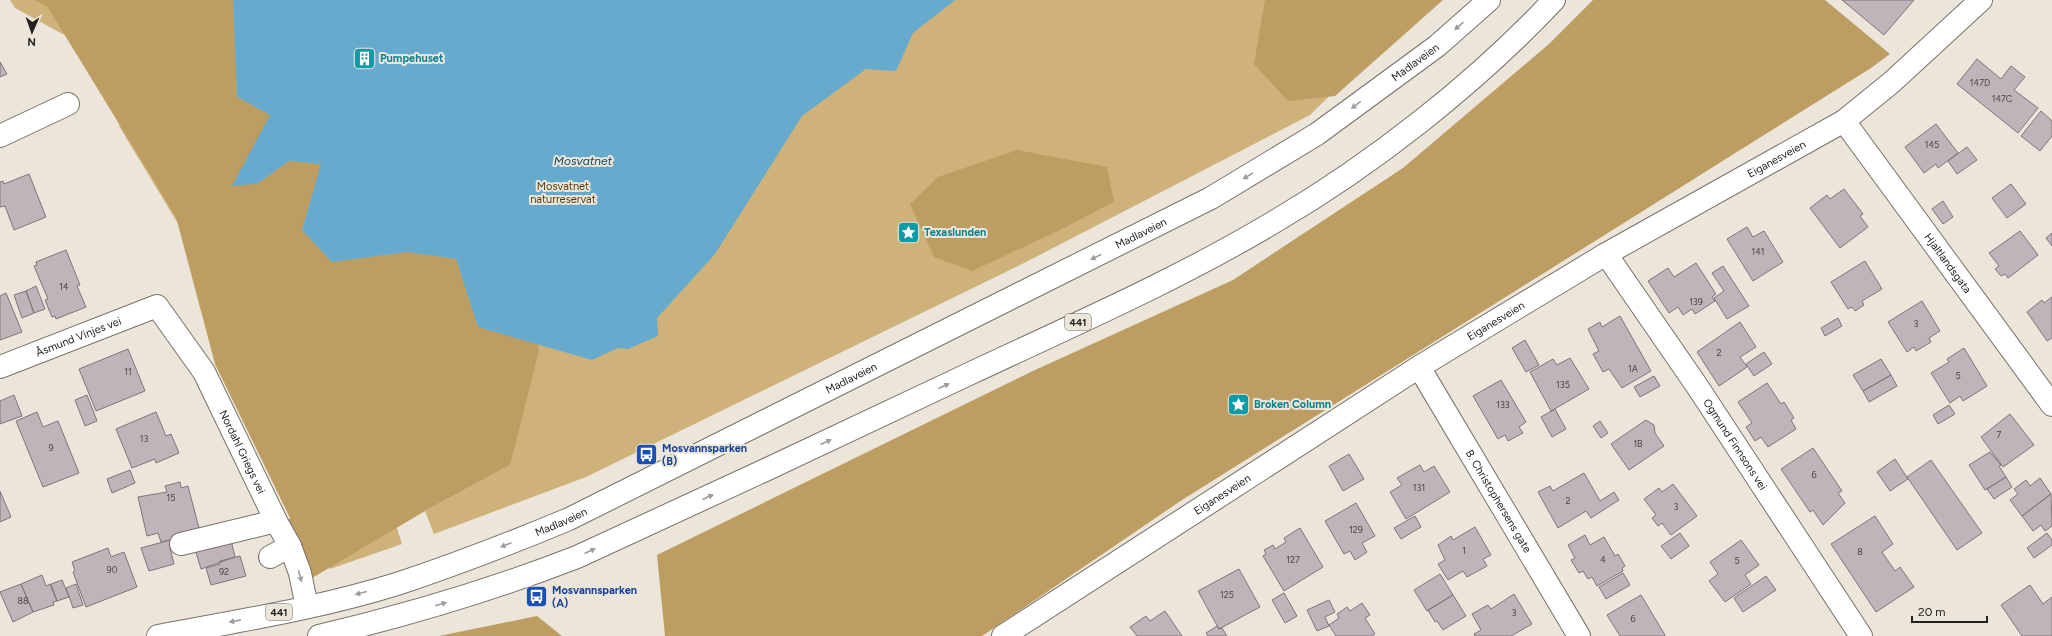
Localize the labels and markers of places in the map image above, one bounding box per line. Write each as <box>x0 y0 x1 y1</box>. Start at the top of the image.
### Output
building icon: Pumpehuset <box>352 45 378 71</box>
place label: Pumpehuset <box>380 52 444 65</box>
place icon: Texaslunden <box>896 219 922 245</box>
place label: Texaslunden <box>924 226 986 239</box>
place icon: Broken Column <box>1226 391 1252 417</box>
place label: Broken Column <box>1254 398 1331 411</box>
bus stop icon: Mosvannsparken (B) <box>634 441 660 467</box>
place label: Mosvannsparken (B) <box>662 442 747 468</box>
bus stop icon: Mosvannsparken (A) <box>524 583 550 609</box>
place label: Mosvannsparken (A) <box>552 584 637 610</box>

